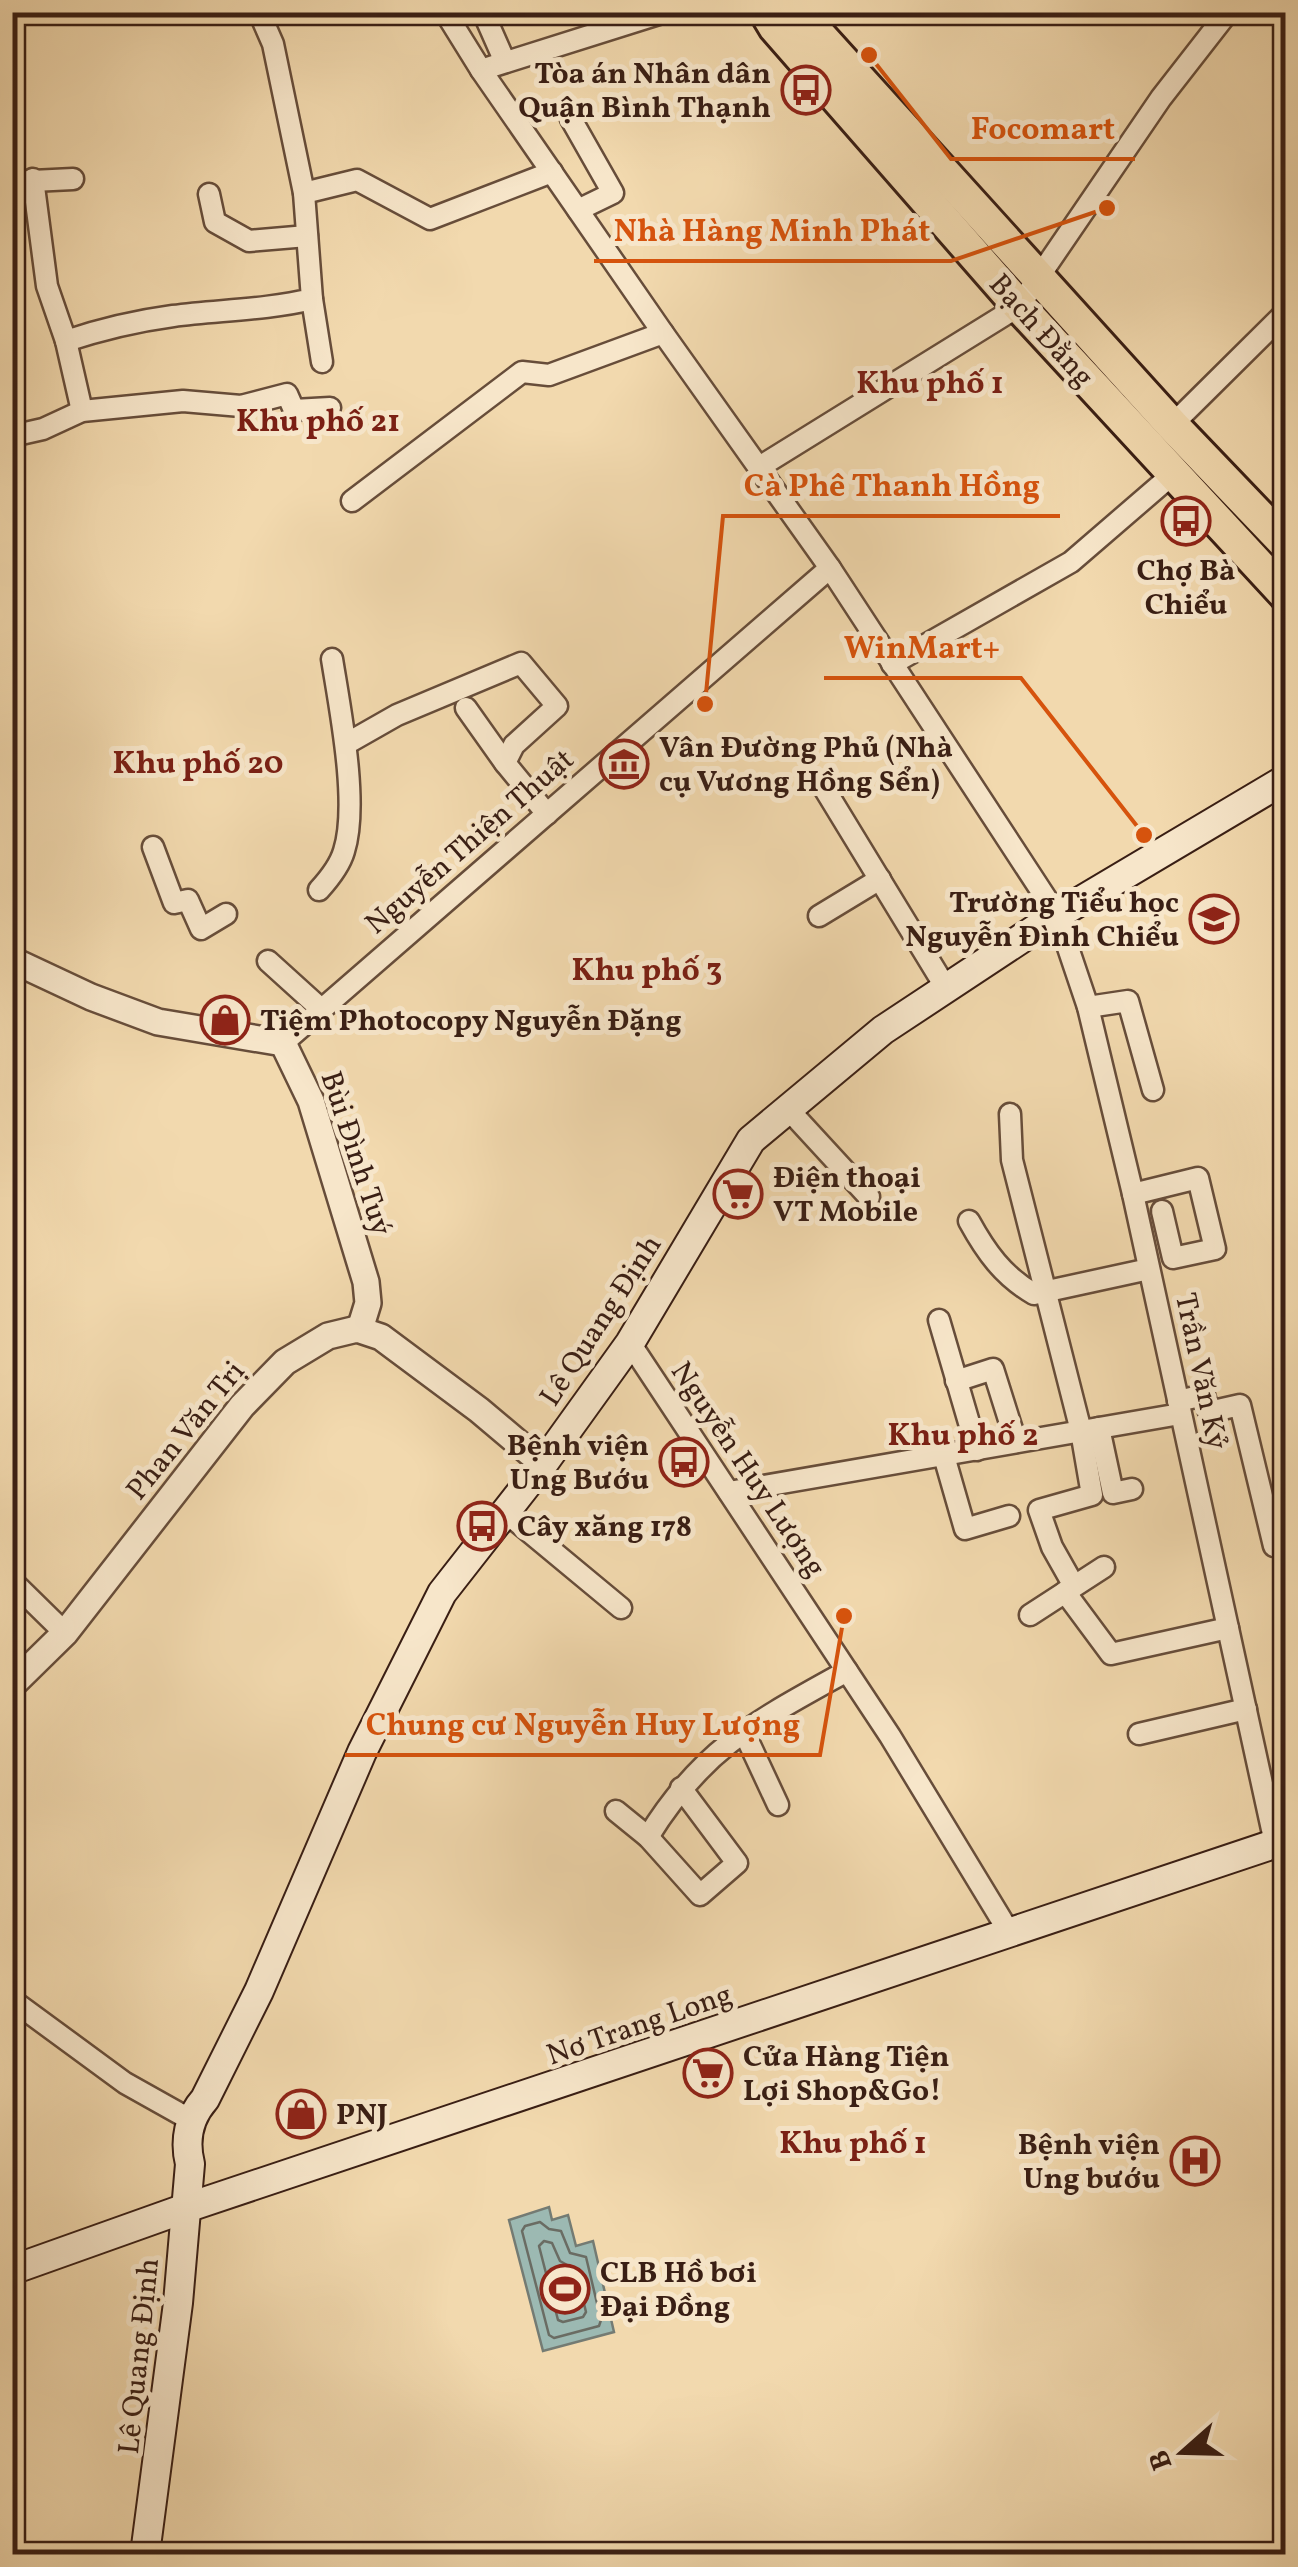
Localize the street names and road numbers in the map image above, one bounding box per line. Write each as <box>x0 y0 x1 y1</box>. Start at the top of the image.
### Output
street label: Bạch Đằng <box>978 265 1103 398</box>
street label: Nguyễn Thiện Thuật <box>357 740 584 945</box>
street label: Bùi Đình Tuý <box>309 1066 401 1241</box>
street label: Lê Quang Định <box>530 1227 673 1415</box>
street label: Trần Văn Kỷ <box>1163 1289 1237 1454</box>
street label: Phan Văn Trị <box>117 1353 256 1510</box>
street label: Nguyễn Huy Lượng <box>659 1354 835 1586</box>
street label: Nơ Trang Long <box>541 1975 738 2077</box>
street label: Lê Quang Định <box>109 2256 171 2456</box>

